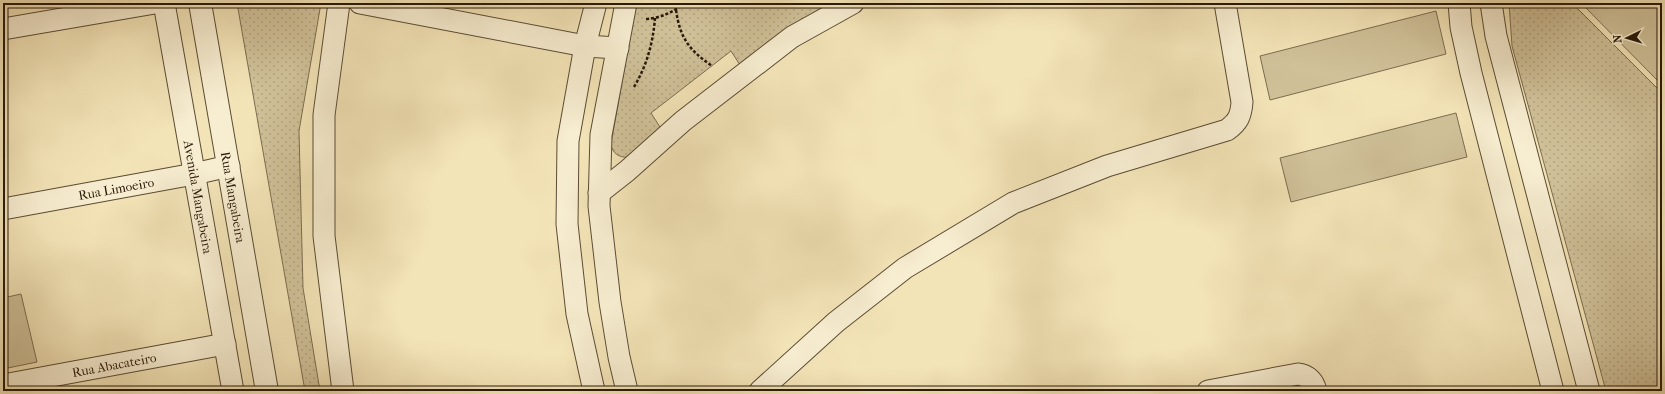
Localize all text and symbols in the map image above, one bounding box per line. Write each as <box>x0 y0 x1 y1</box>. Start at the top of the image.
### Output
north arrow <box>1607 18 1647 58</box>
text: N <box>1611 33 1624 44</box>
street label: Avenida Mangabeira <box>180 138 216 256</box>
street label: Rua Mangabeira <box>218 150 248 245</box>
street label: Rua Limoeiro <box>77 174 156 203</box>
street label: Rua Abacateiro <box>71 350 158 380</box>

